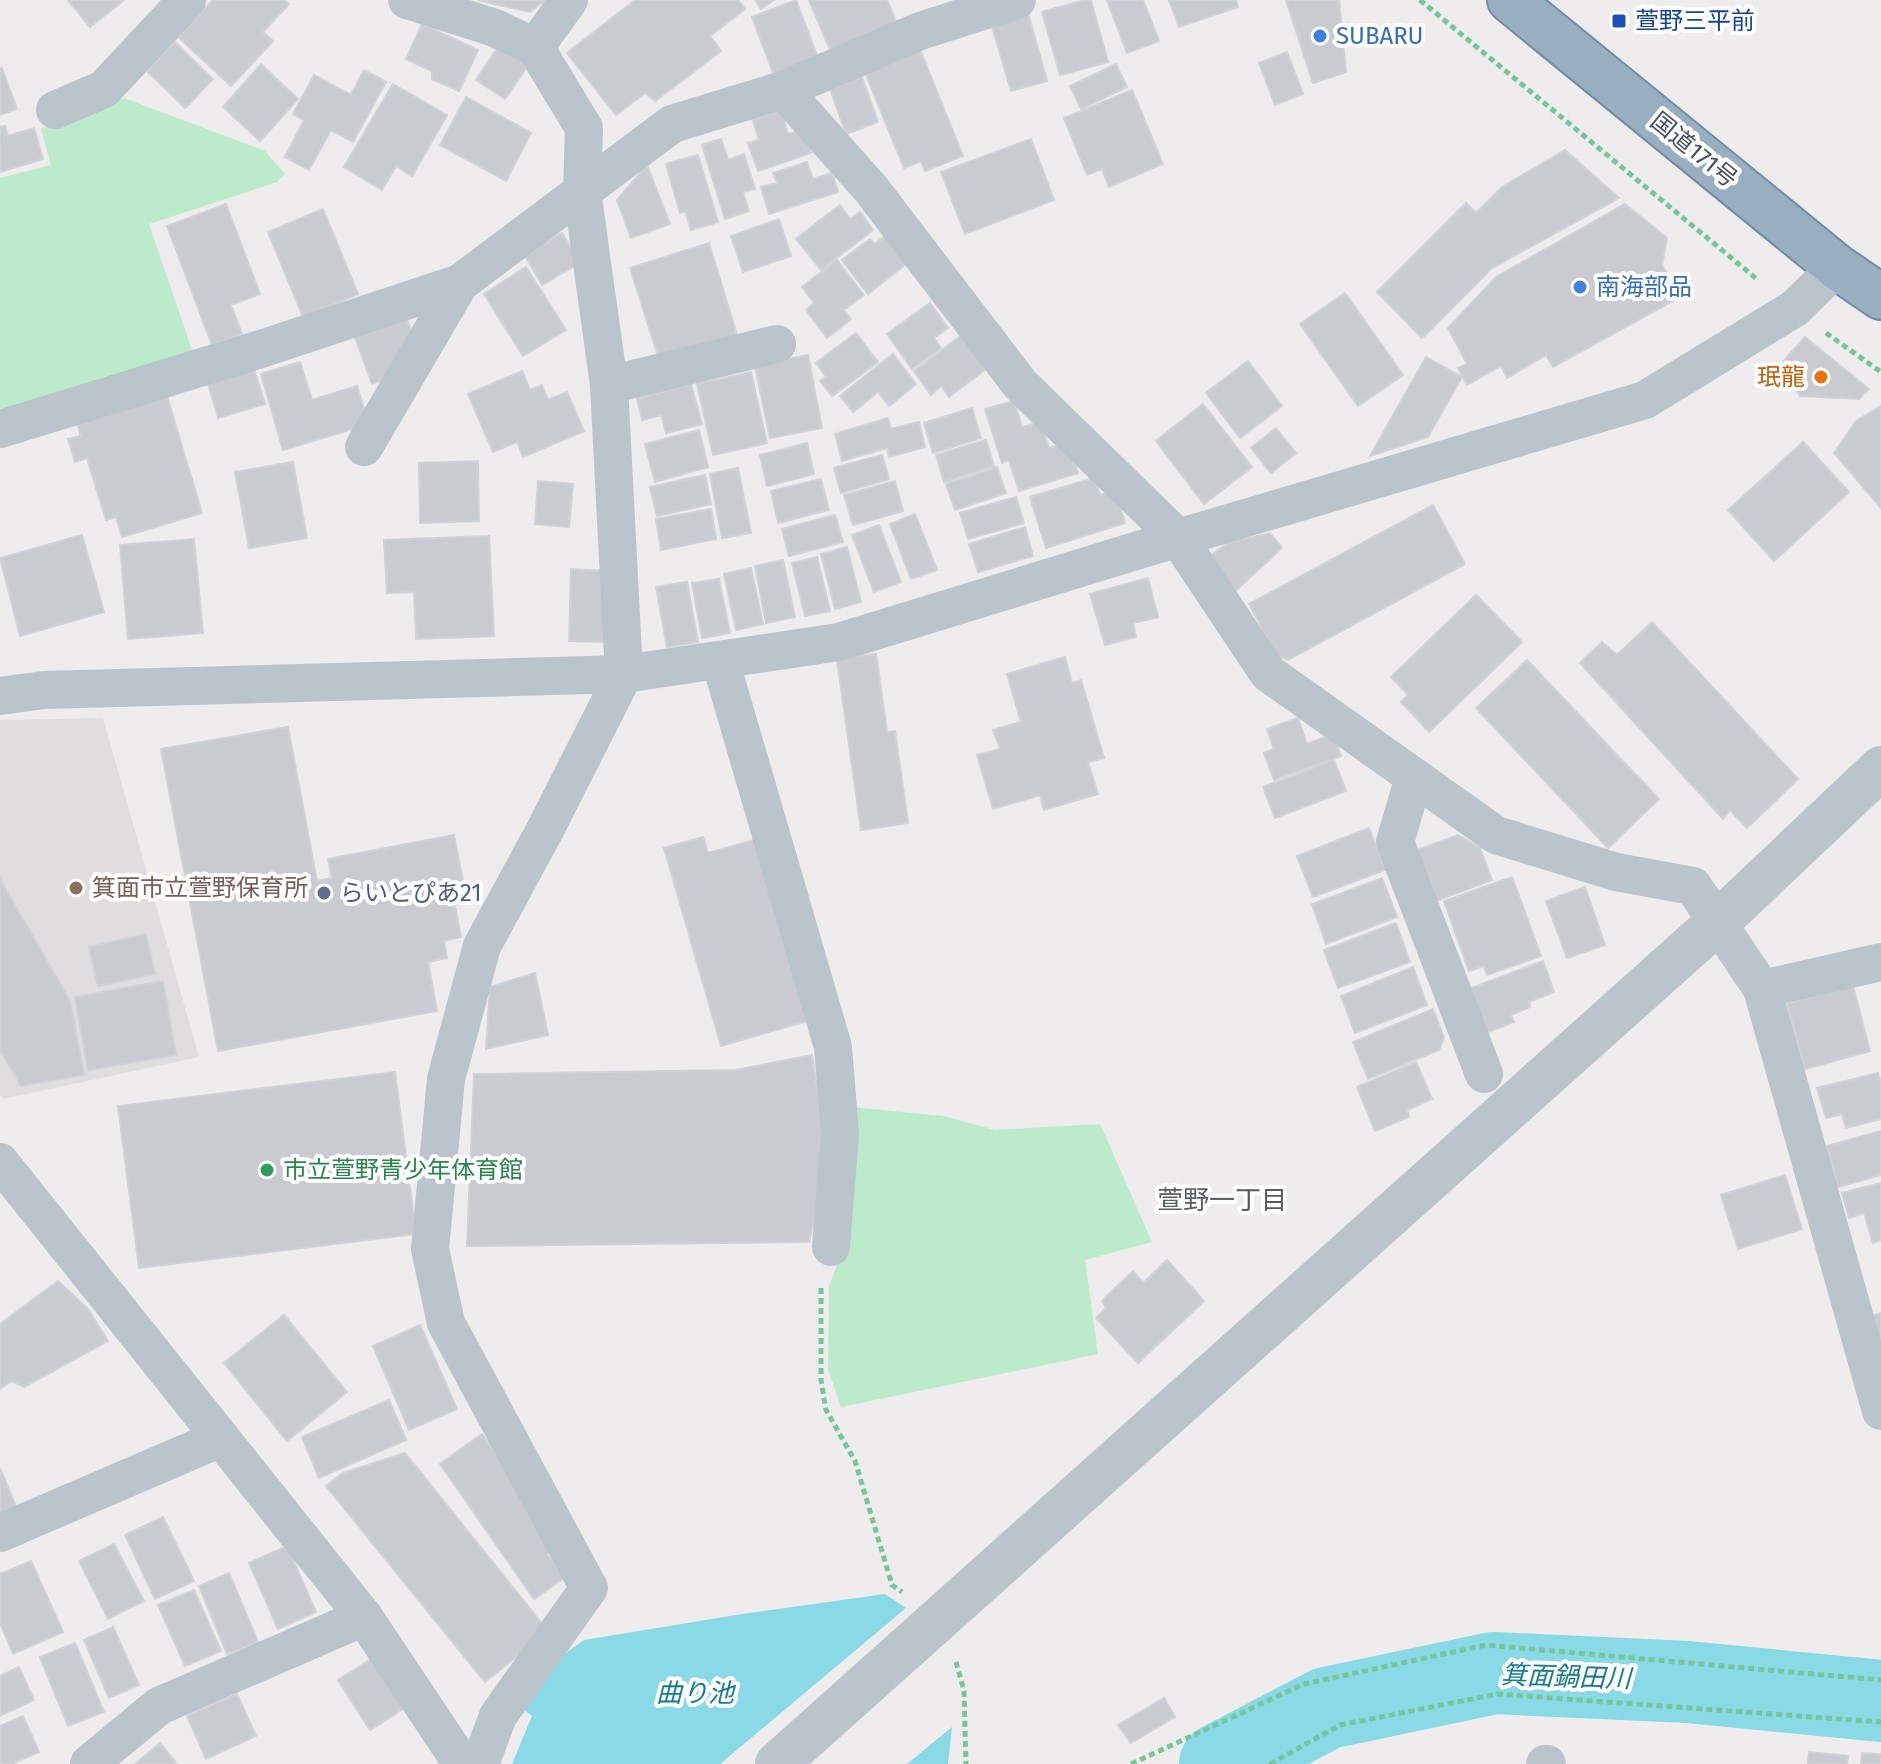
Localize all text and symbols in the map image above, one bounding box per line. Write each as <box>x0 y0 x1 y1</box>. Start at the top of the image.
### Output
place label: 萱野三平前 <box>1635 7 1755 35</box>
marker: 萱野三平前 <box>1610 12 1628 30</box>
place label: SUBARU <box>1336 22 1423 50</box>
marker: SUBARU <box>1311 27 1329 45</box>
street label: 国道171号 <box>1645 107 1743 193</box>
place label: 南海部品 <box>1596 273 1692 301</box>
marker: 南海部品 <box>1571 278 1589 296</box>
place label: 珉龍 <box>1757 363 1805 391</box>
marker: 珉龍 <box>1812 368 1830 386</box>
place label: 箕面市立萱野保育所 <box>92 874 308 902</box>
marker: 箕面市立萱野保育所 <box>67 879 85 897</box>
place label: らいとぴあ21 <box>340 879 482 907</box>
marker: らいとぴあ21 <box>315 884 333 902</box>
place label: 市立萱野青少年体育館 <box>283 1156 523 1184</box>
marker: 市立萱野青少年体育館 <box>258 1161 276 1179</box>
district label: 萱野一丁目 <box>1157 1185 1287 1216</box>
water label: 箕面鍋田川 <box>1500 1659 1634 1695</box>
water label: 曲り池 <box>656 1678 737 1709</box>

